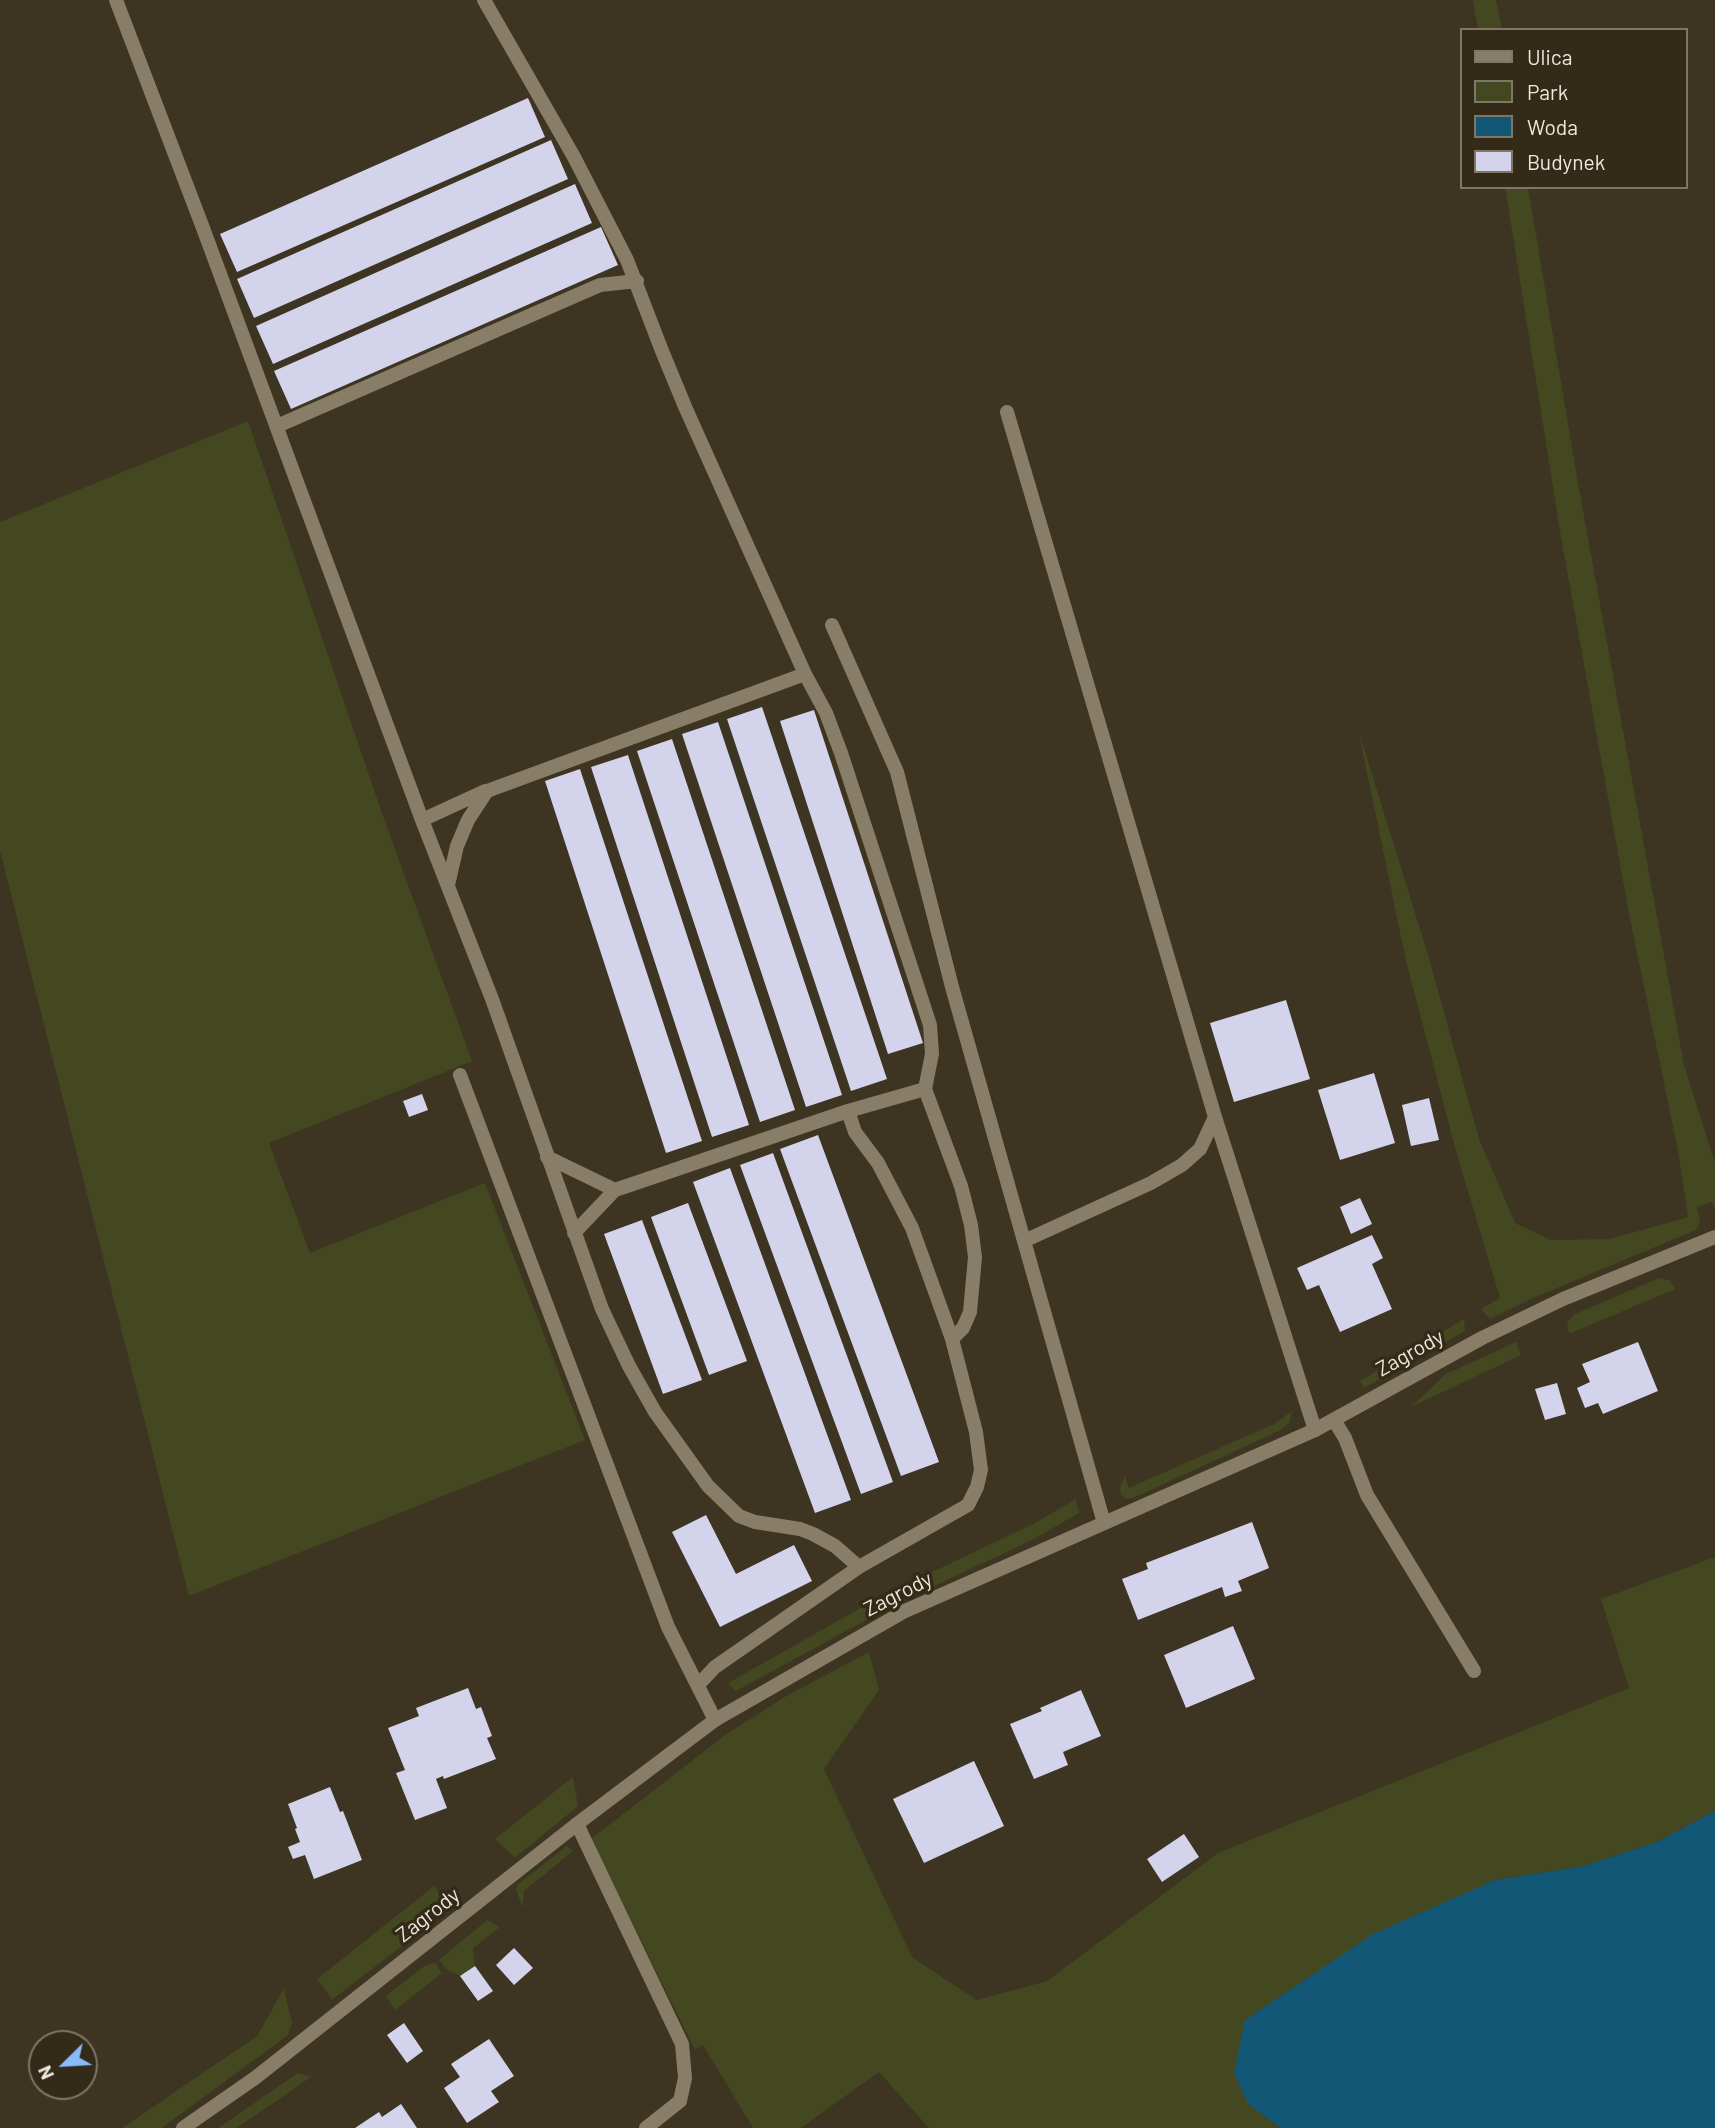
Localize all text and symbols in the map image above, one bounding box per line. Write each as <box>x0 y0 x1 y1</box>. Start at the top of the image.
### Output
legend <box>1460 28 1687 189</box>
text: Ulica <box>1527 44 1572 69</box>
text: Park <box>1527 79 1568 104</box>
text: Woda <box>1527 114 1578 139</box>
text: Budynek <box>1527 149 1605 174</box>
street label: Zagrody <box>1372 1324 1448 1382</box>
street label: Zagrody <box>859 1566 937 1622</box>
street label: Zagrody <box>391 1882 465 1948</box>
north arrow <box>28 2030 98 2100</box>
text: N <box>32 2062 58 2083</box>

